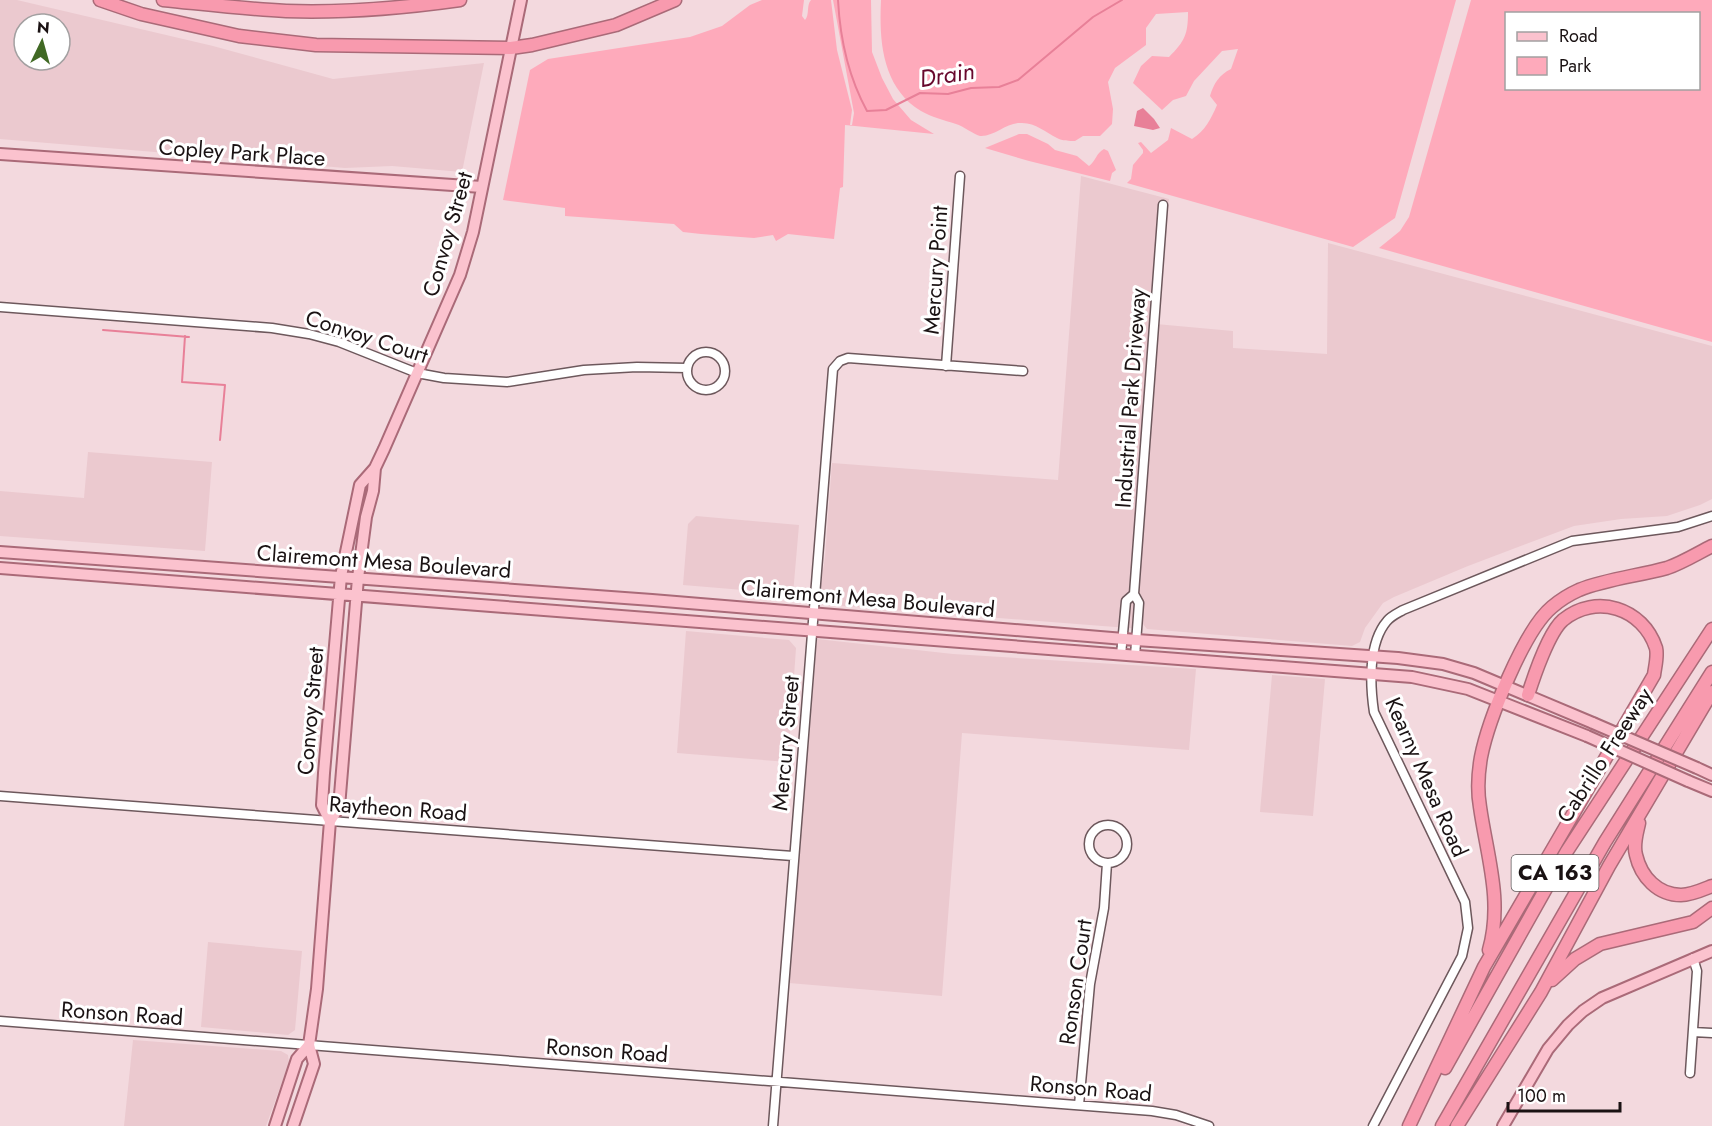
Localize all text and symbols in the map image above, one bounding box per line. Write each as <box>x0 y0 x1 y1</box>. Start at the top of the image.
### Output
north arrow <box>12 12 72 72</box>
legend <box>1505 12 1700 90</box>
text: N <box>36 16 51 40</box>
text: Road <box>1559 23 1598 49</box>
water label: Drain <box>917 53 977 96</box>
text: Park <box>1559 53 1591 79</box>
street label: Copley Park Place <box>157 130 327 174</box>
street label: Convoy Street <box>414 167 480 300</box>
street label: Mercury Point <box>915 204 956 335</box>
street label: Industrial Park Driveway <box>1106 287 1154 509</box>
street label: Convoy Court <box>302 301 433 371</box>
street label: Clairemont Mesa Boulevard <box>256 536 512 586</box>
street label: Clairemont Mesa Boulevard <box>740 571 996 625</box>
street label: Convoy Street <box>288 645 332 776</box>
street label: Mercury Street <box>763 673 807 812</box>
street label: Cabrillo Freeway <box>1548 681 1660 829</box>
street label: Kearny Mesa Road <box>1377 692 1477 862</box>
street label: Raytheon Road <box>328 787 468 829</box>
road number: CA 163 <box>1512 855 1598 891</box>
street label: Ronson Court <box>1050 916 1100 1047</box>
street label: Ronson Road <box>60 993 184 1033</box>
street label: Ronson Road <box>545 1030 669 1070</box>
street label: Ronson Road <box>1029 1067 1153 1109</box>
scale bar <box>1508 1075 1620 1113</box>
text: 100 m <box>1517 1083 1566 1109</box>

